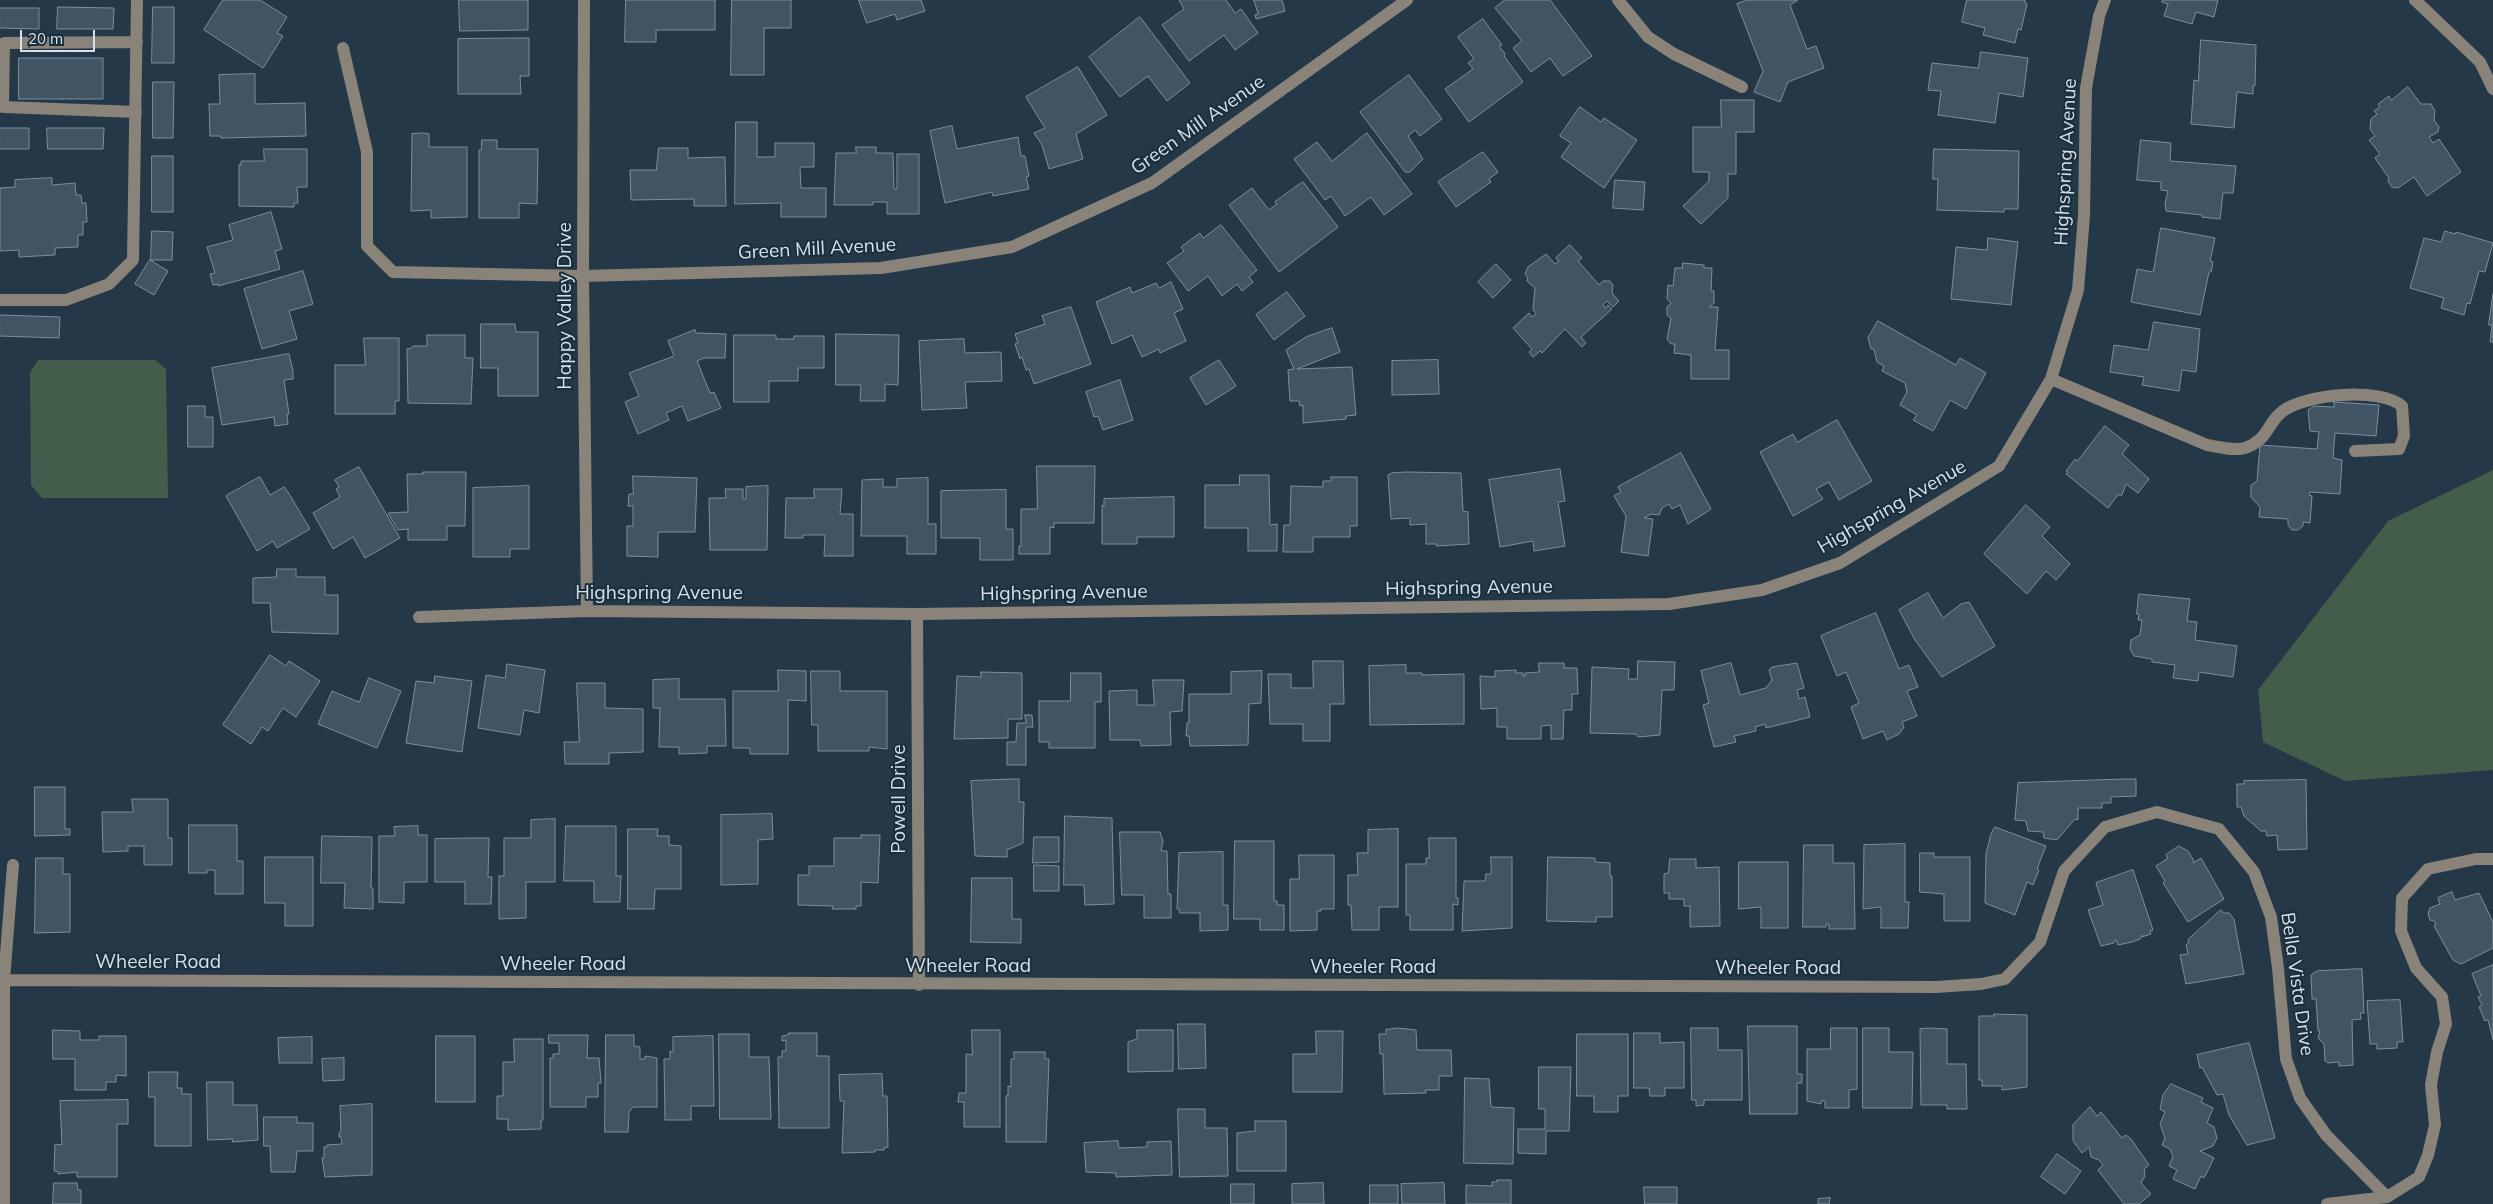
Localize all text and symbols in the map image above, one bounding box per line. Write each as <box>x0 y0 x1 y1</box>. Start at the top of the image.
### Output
scale bar <box>22 20 98 52</box>
text: 20 m <box>28 29 63 48</box>
street label: Green Mill Avenue <box>1127 70 1269 180</box>
street label: Highspring Avenue <box>2050 78 2082 246</box>
street label: Happy Valley Drive <box>554 222 576 390</box>
street label: Green Mill Avenue <box>737 233 897 265</box>
street label: Highspring Avenue <box>1814 455 1970 559</box>
street label: Highspring Avenue <box>1385 575 1553 601</box>
street label: Highspring Avenue <box>980 580 1148 606</box>
street label: Highspring Avenue <box>575 582 743 604</box>
street label: Powell Drive <box>888 744 910 854</box>
street label: Bella Vista Drive <box>2276 911 2318 1057</box>
street label: Wheeler Road <box>95 951 221 973</box>
street label: Wheeler Road <box>500 953 626 975</box>
street label: Wheeler Road <box>905 955 1031 977</box>
street label: Wheeler Road <box>1310 956 1436 978</box>
street label: Wheeler Road <box>1715 957 1841 979</box>

